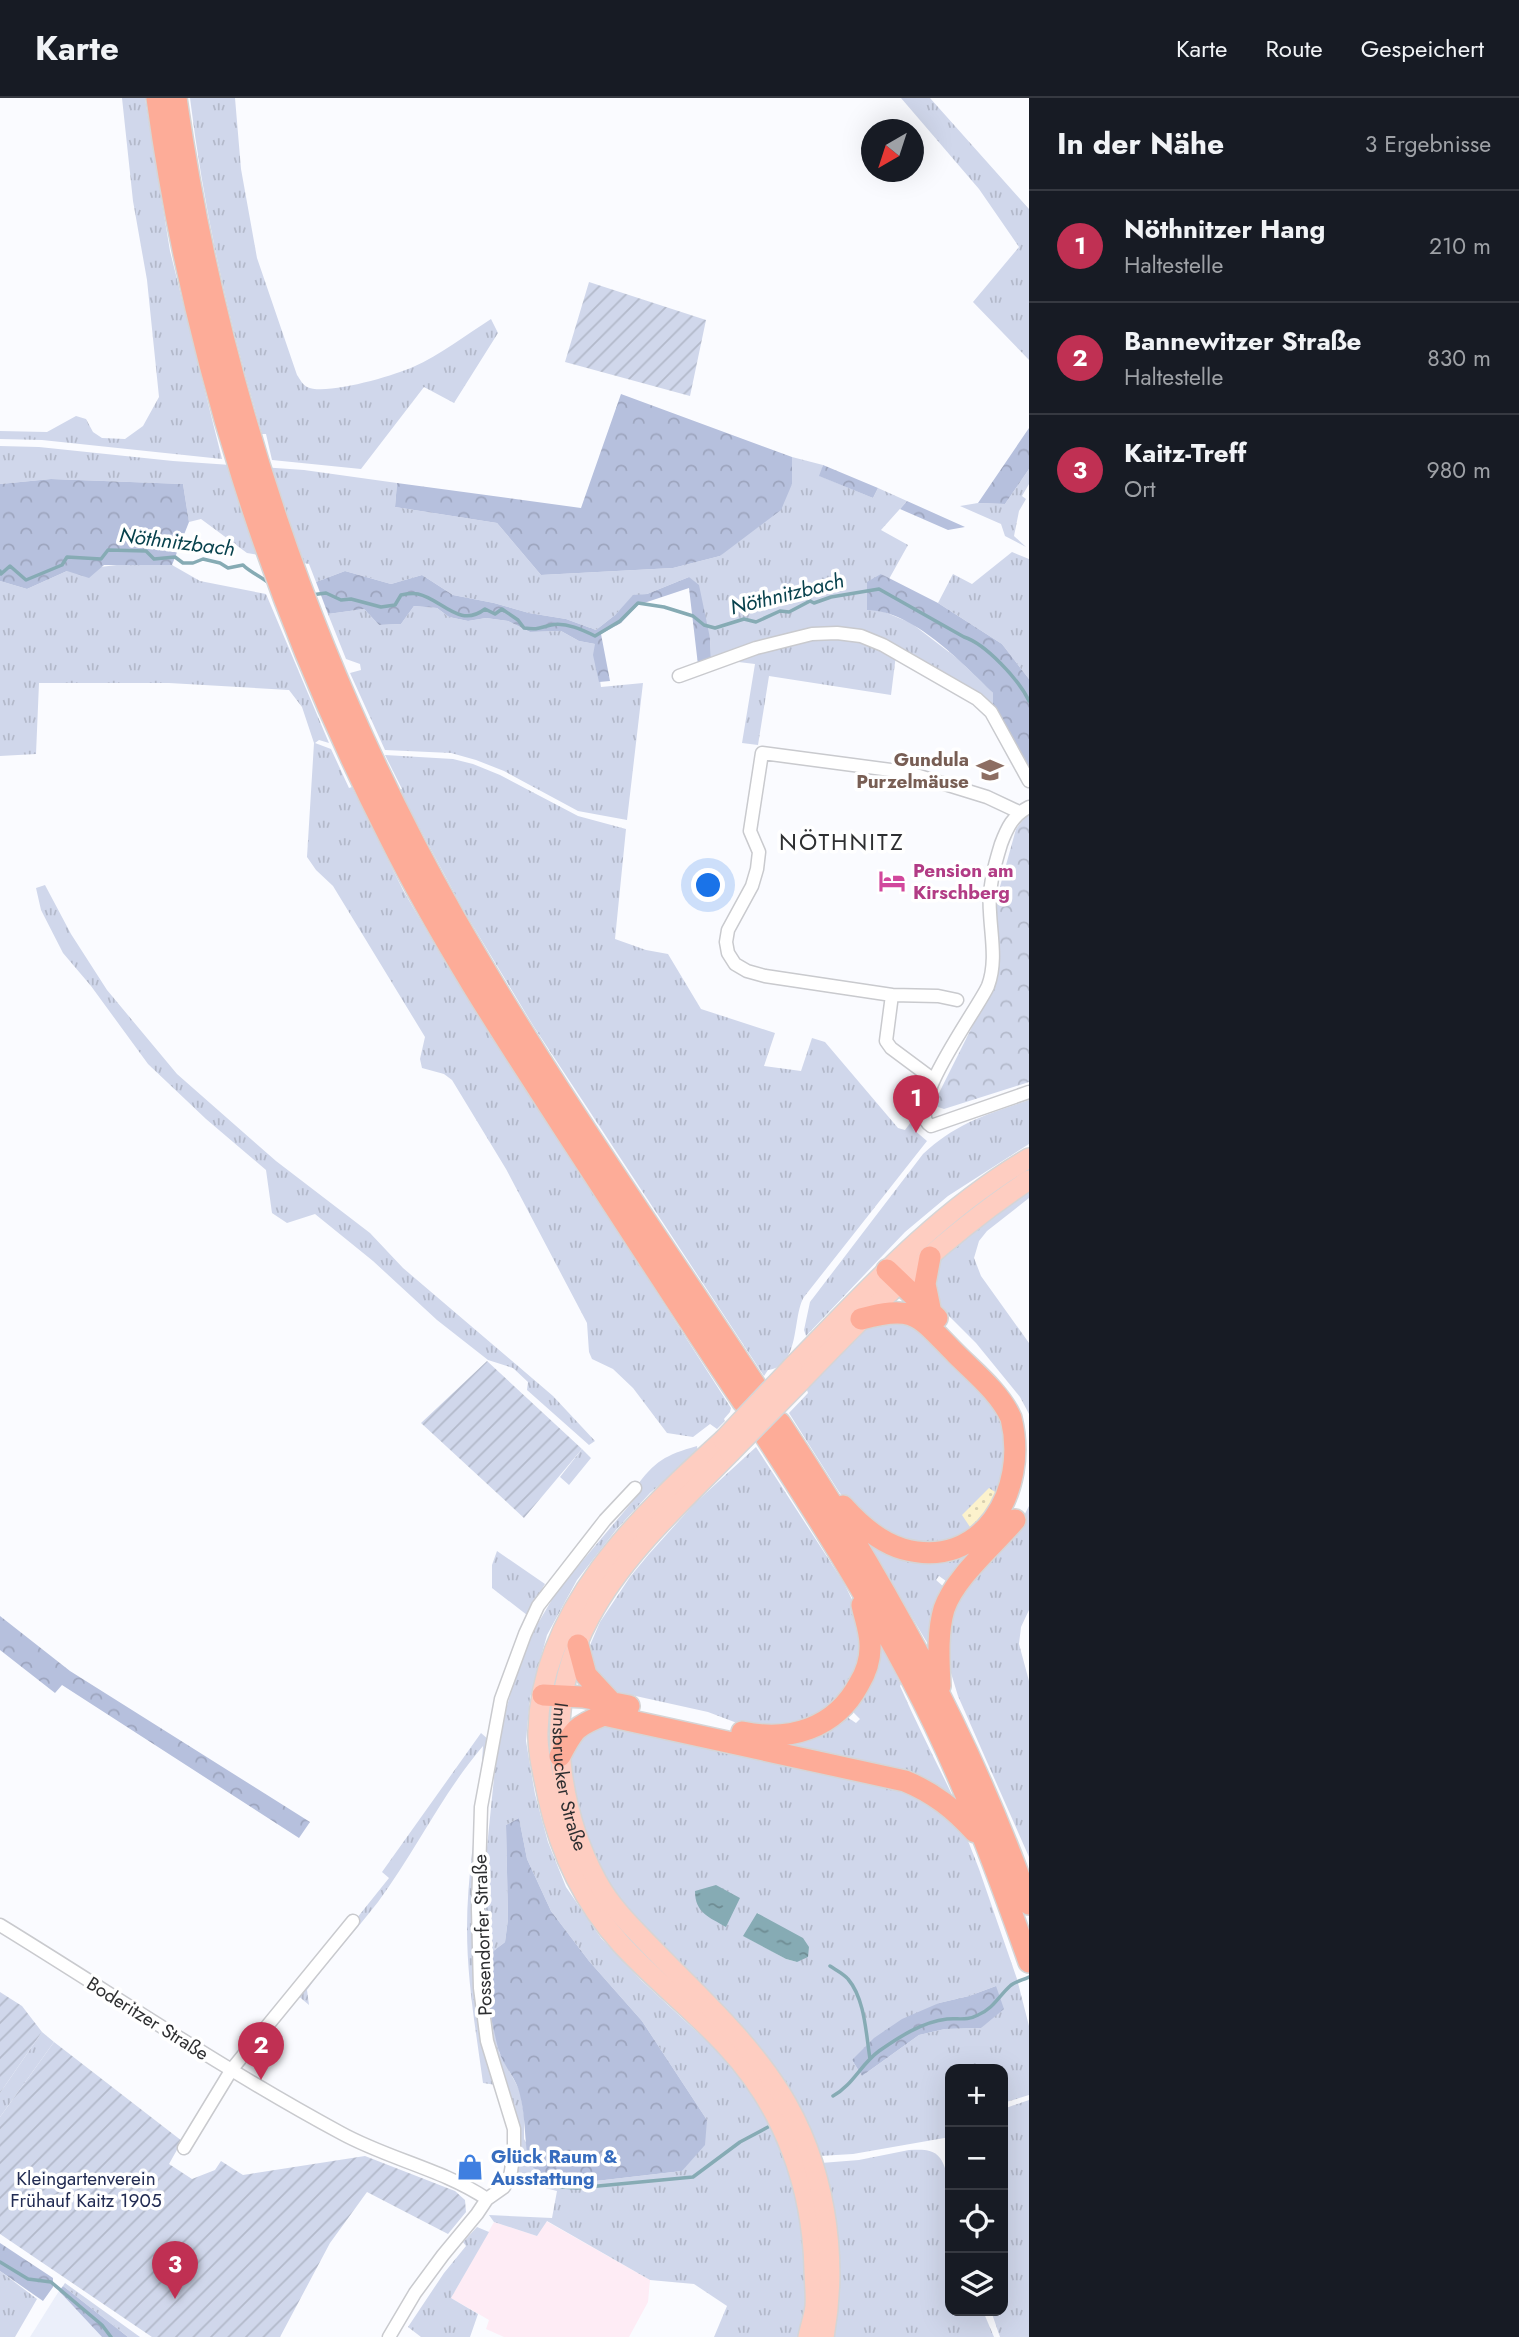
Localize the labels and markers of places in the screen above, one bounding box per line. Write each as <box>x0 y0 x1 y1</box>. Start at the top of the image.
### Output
place label: Gundula Purzelmäuse <box>856 746 969 795</box>
school or university icon: Gundula Purzelmäuse <box>975 755 1005 785</box>
place label: Pension am Kirschberg <box>913 857 1014 906</box>
hotel icon: Pension am Kirschberg <box>877 866 907 896</box>
pin: 1 <box>893 1075 939 1133</box>
pin: 2 <box>238 2022 284 2080</box>
place label: Glück Raum & Ausstattung <box>490 2143 618 2192</box>
shop icon: Glück Raum & Ausstattung <box>455 2152 485 2182</box>
pin: 3 <box>152 2241 198 2299</box>

